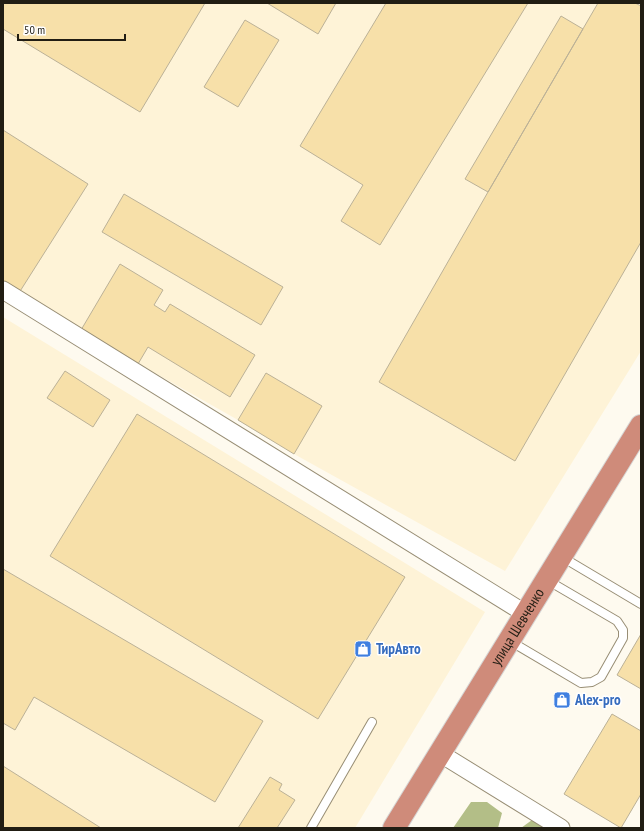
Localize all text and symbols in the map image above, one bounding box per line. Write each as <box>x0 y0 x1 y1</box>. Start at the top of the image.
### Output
scale bar <box>18 16 125 42</box>
text: 50 m <box>24 22 45 37</box>
street label: улица Шевченко <box>486 584 548 669</box>
shop icon: ТирАвто <box>353 639 373 659</box>
place label: ТирАвто <box>376 639 421 658</box>
shop icon: Alex-pro <box>552 690 572 710</box>
place label: Alex-pro <box>574 690 621 709</box>

